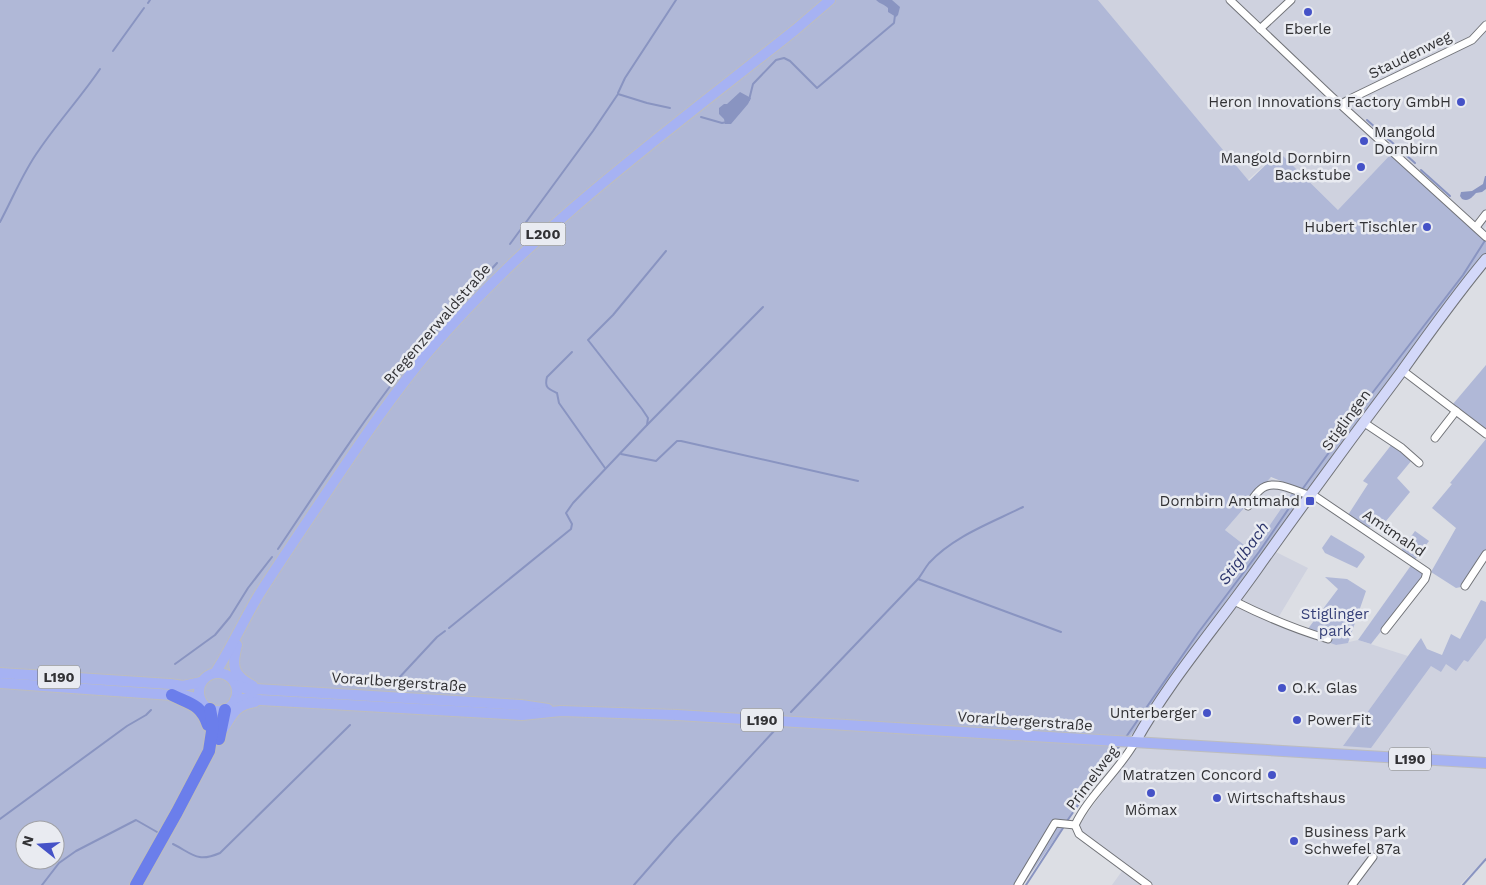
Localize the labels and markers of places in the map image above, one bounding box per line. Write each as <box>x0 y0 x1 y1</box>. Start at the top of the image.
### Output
marker: Eberle <box>1302 6 1314 18</box>
place label: Eberle <box>1285 20 1332 38</box>
place label: Heron Innovations Factory GmbH <box>1208 93 1451 111</box>
marker: Heron Innovations Factory GmbH <box>1455 96 1467 108</box>
place label: Mangold Dornbirn <box>1374 123 1438 158</box>
marker: Mangold Dornbirn <box>1358 135 1370 147</box>
place label: Mangold Dornbirn Backstube <box>1220 149 1351 184</box>
marker: Mangold Dornbirn Backstube <box>1355 161 1367 173</box>
place label: Hubert Tischler <box>1304 218 1417 236</box>
marker: Hubert Tischler <box>1421 221 1433 233</box>
place label: Dornbirn Amtmahd <box>1160 492 1300 510</box>
marker: Dornbirn Amtmahd <box>1304 495 1316 507</box>
place label: O.K. Glas <box>1292 679 1358 697</box>
marker: O.K. Glas <box>1276 682 1288 694</box>
place label: Unterberger <box>1110 704 1197 722</box>
marker: Unterberger <box>1201 707 1213 719</box>
place label: PowerFit <box>1307 711 1372 729</box>
marker: PowerFit <box>1291 714 1303 726</box>
place label: Matratzen Concord <box>1122 766 1262 784</box>
marker: Matratzen Concord <box>1266 769 1278 781</box>
marker: Mömax <box>1145 787 1157 799</box>
place label: Wirtschaftshaus <box>1227 789 1346 807</box>
marker: Wirtschaftshaus <box>1211 792 1223 804</box>
place label: Mömax <box>1125 801 1177 819</box>
place label: Business Park Schwefel 87a <box>1304 823 1407 858</box>
marker: Business Park Schwefel 87a <box>1288 835 1300 847</box>

